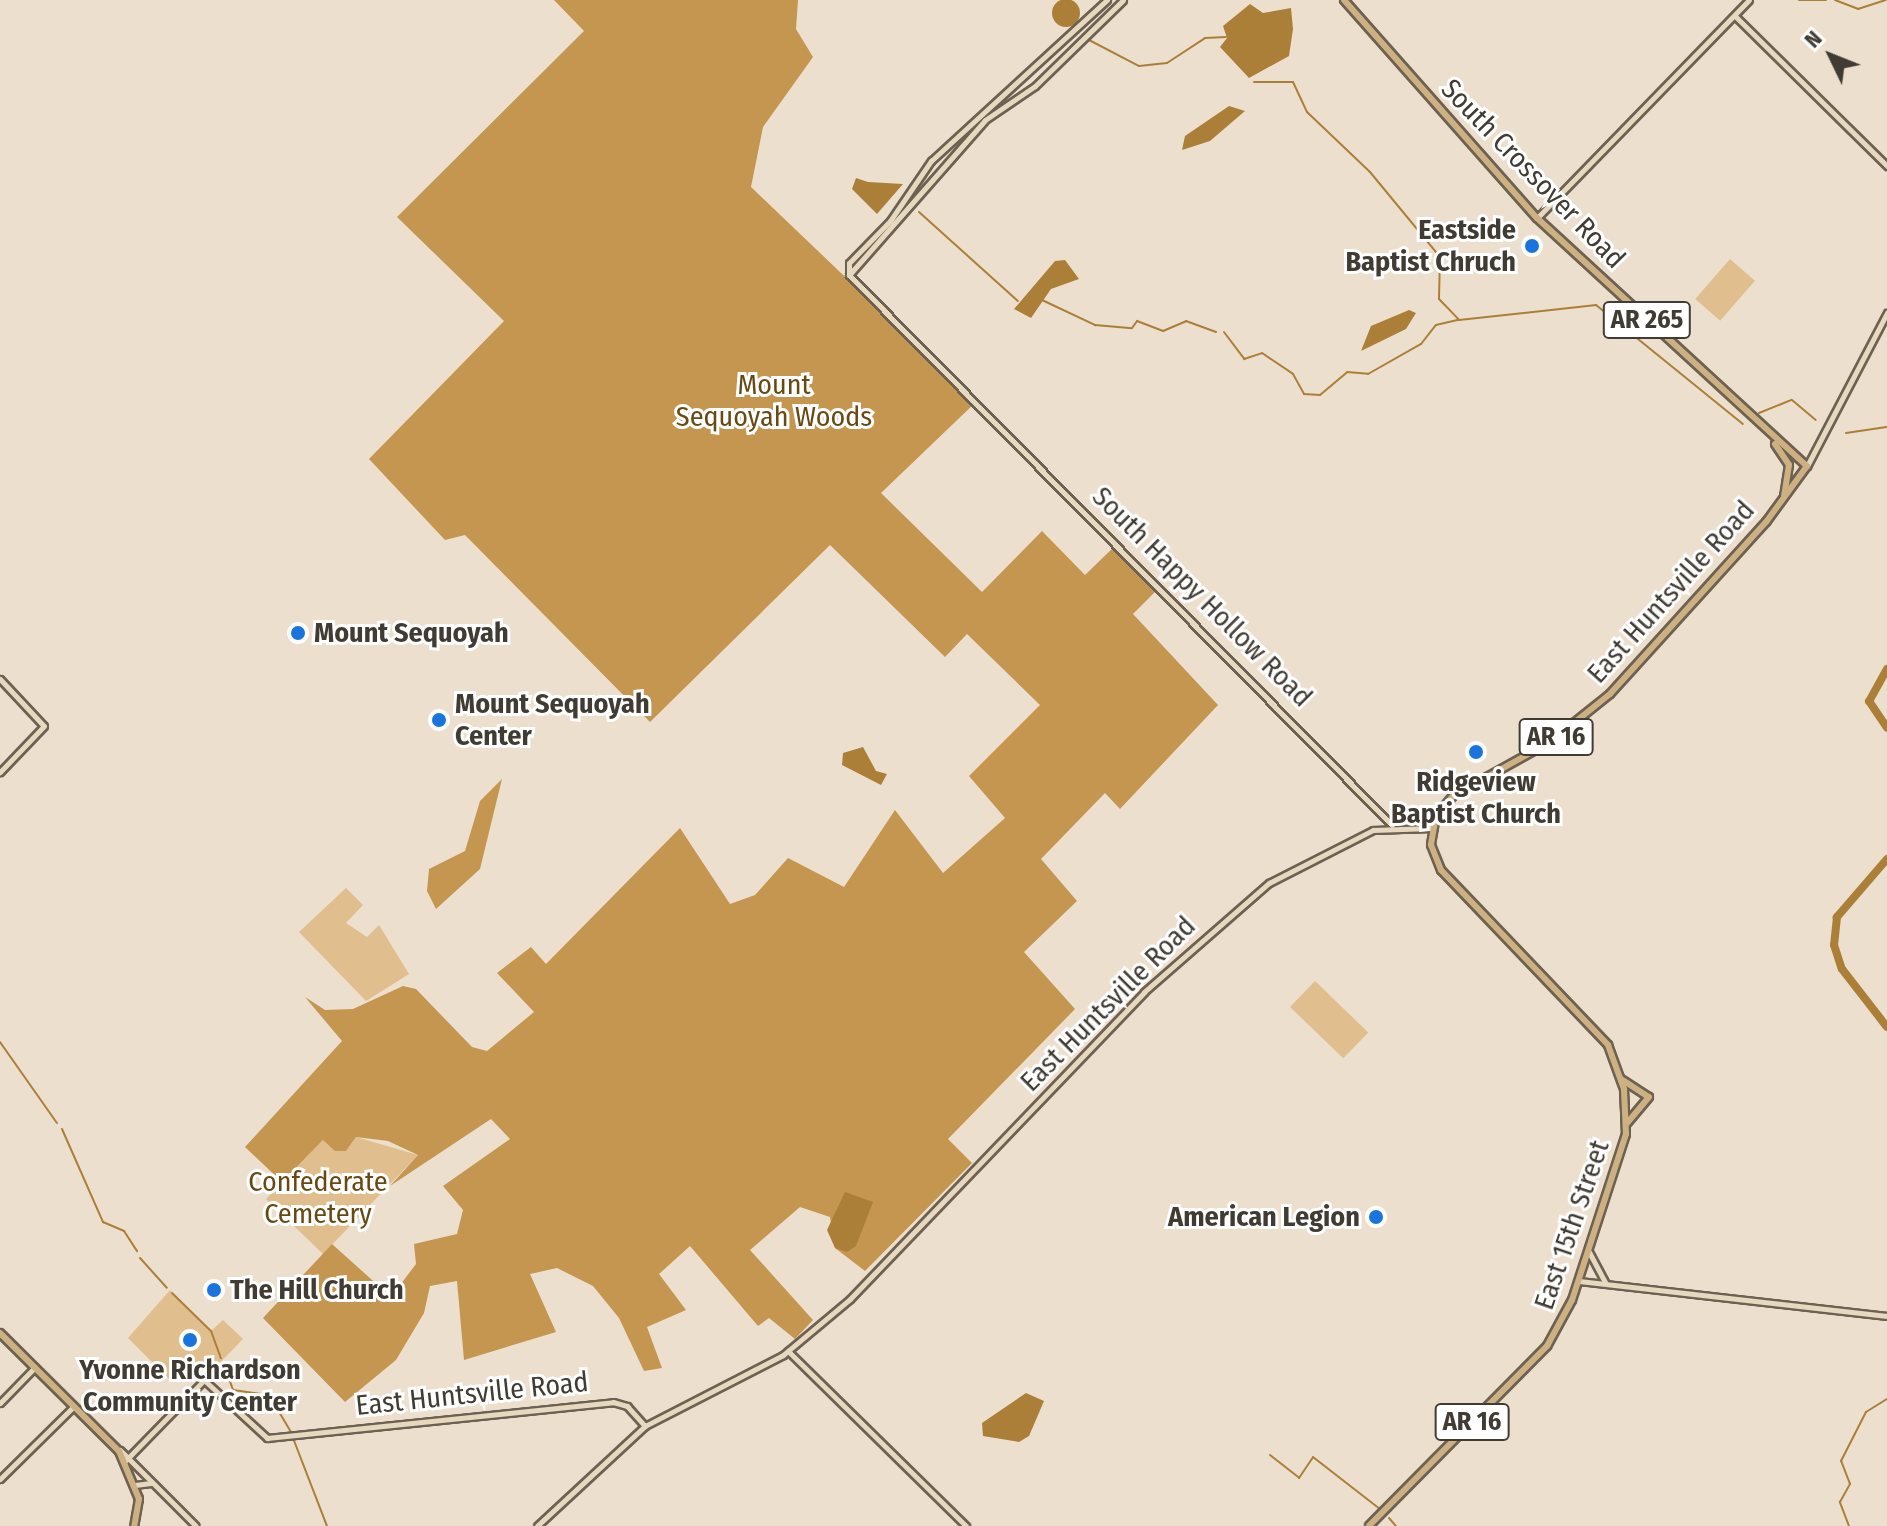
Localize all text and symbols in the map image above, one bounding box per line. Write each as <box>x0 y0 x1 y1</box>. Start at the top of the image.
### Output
north arrow <box>1791 16 1871 96</box>
text: N <box>1799 25 1827 53</box>
street label: South Crossover Road <box>1434 72 1632 276</box>
place label: Eastside Baptist Chruch <box>1345 213 1516 279</box>
marker: Eastside Baptist Chruch <box>1523 237 1541 255</box>
road number: AR 265 <box>1601 298 1693 342</box>
park label: Mount Sequoyah Woods <box>676 368 872 434</box>
street label: South Happy Hollow Road <box>1085 480 1319 714</box>
street label: East Huntsville Road <box>1580 494 1762 690</box>
place label: Mount Sequoyah <box>314 616 509 650</box>
marker: Mount Sequoyah <box>289 624 307 642</box>
place label: Mount Sequoyah Center <box>455 687 650 753</box>
marker: Mount Sequoyah Center <box>430 711 448 729</box>
road number: AR 16 <box>1518 715 1594 759</box>
marker: Ridgeview Baptist Church <box>1467 743 1485 761</box>
place label: Ridgeview Baptist Church <box>1391 765 1561 831</box>
street label: East Huntsville Road <box>1013 909 1203 1099</box>
street label: East 15th Street <box>1527 1136 1617 1314</box>
park label: Confederate Cemetery <box>248 1165 388 1231</box>
place label: American Legion <box>1168 1200 1360 1234</box>
marker: American Legion <box>1367 1208 1385 1226</box>
place label: The Hill Church <box>230 1273 404 1307</box>
marker: The Hill Church <box>205 1281 223 1299</box>
marker: Yvonne Richardson Community Center <box>181 1331 199 1349</box>
place label: Yvonne Richardson Community Center <box>79 1353 301 1419</box>
street label: East Huntsville Road <box>354 1365 590 1423</box>
road number: AR 16 <box>1434 1400 1510 1444</box>

